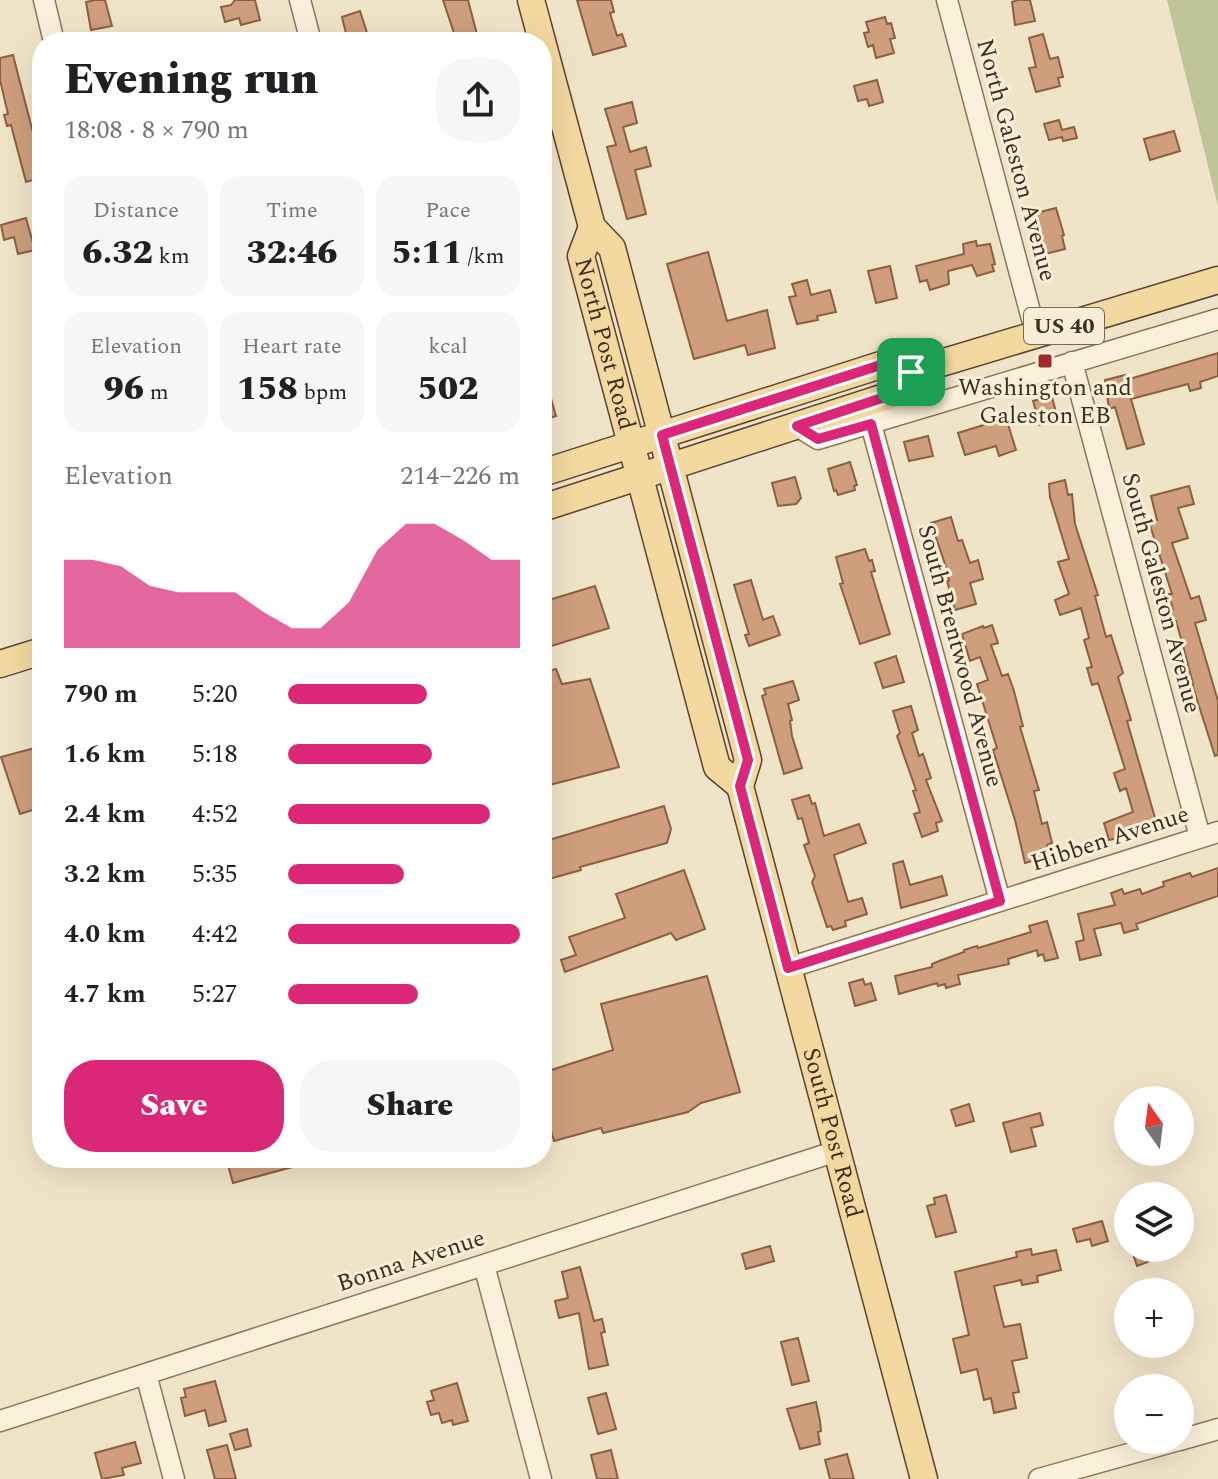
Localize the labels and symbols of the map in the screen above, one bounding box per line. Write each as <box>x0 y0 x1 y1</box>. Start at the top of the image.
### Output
street label: North Galeston Avenue <box>966 35 1066 285</box>
street label: North Post Road <box>564 254 645 434</box>
road number: US 40 <box>1024 308 1104 344</box>
pin <box>877 338 945 406</box>
marker: Washington and Galeston EB <box>1036 352 1054 370</box>
place label: Washington and Galeston EB <box>958 370 1132 434</box>
street label: South Galeston Avenue <box>1112 469 1210 717</box>
street label: South Brentwood Avenue <box>908 521 1012 791</box>
street label: Hibben Avenue <box>1026 796 1194 882</box>
street label: South Post Road <box>792 1044 872 1222</box>
north arrow <box>1114 1086 1194 1166</box>
street label: Bonna Avenue <box>332 1220 490 1302</box>

